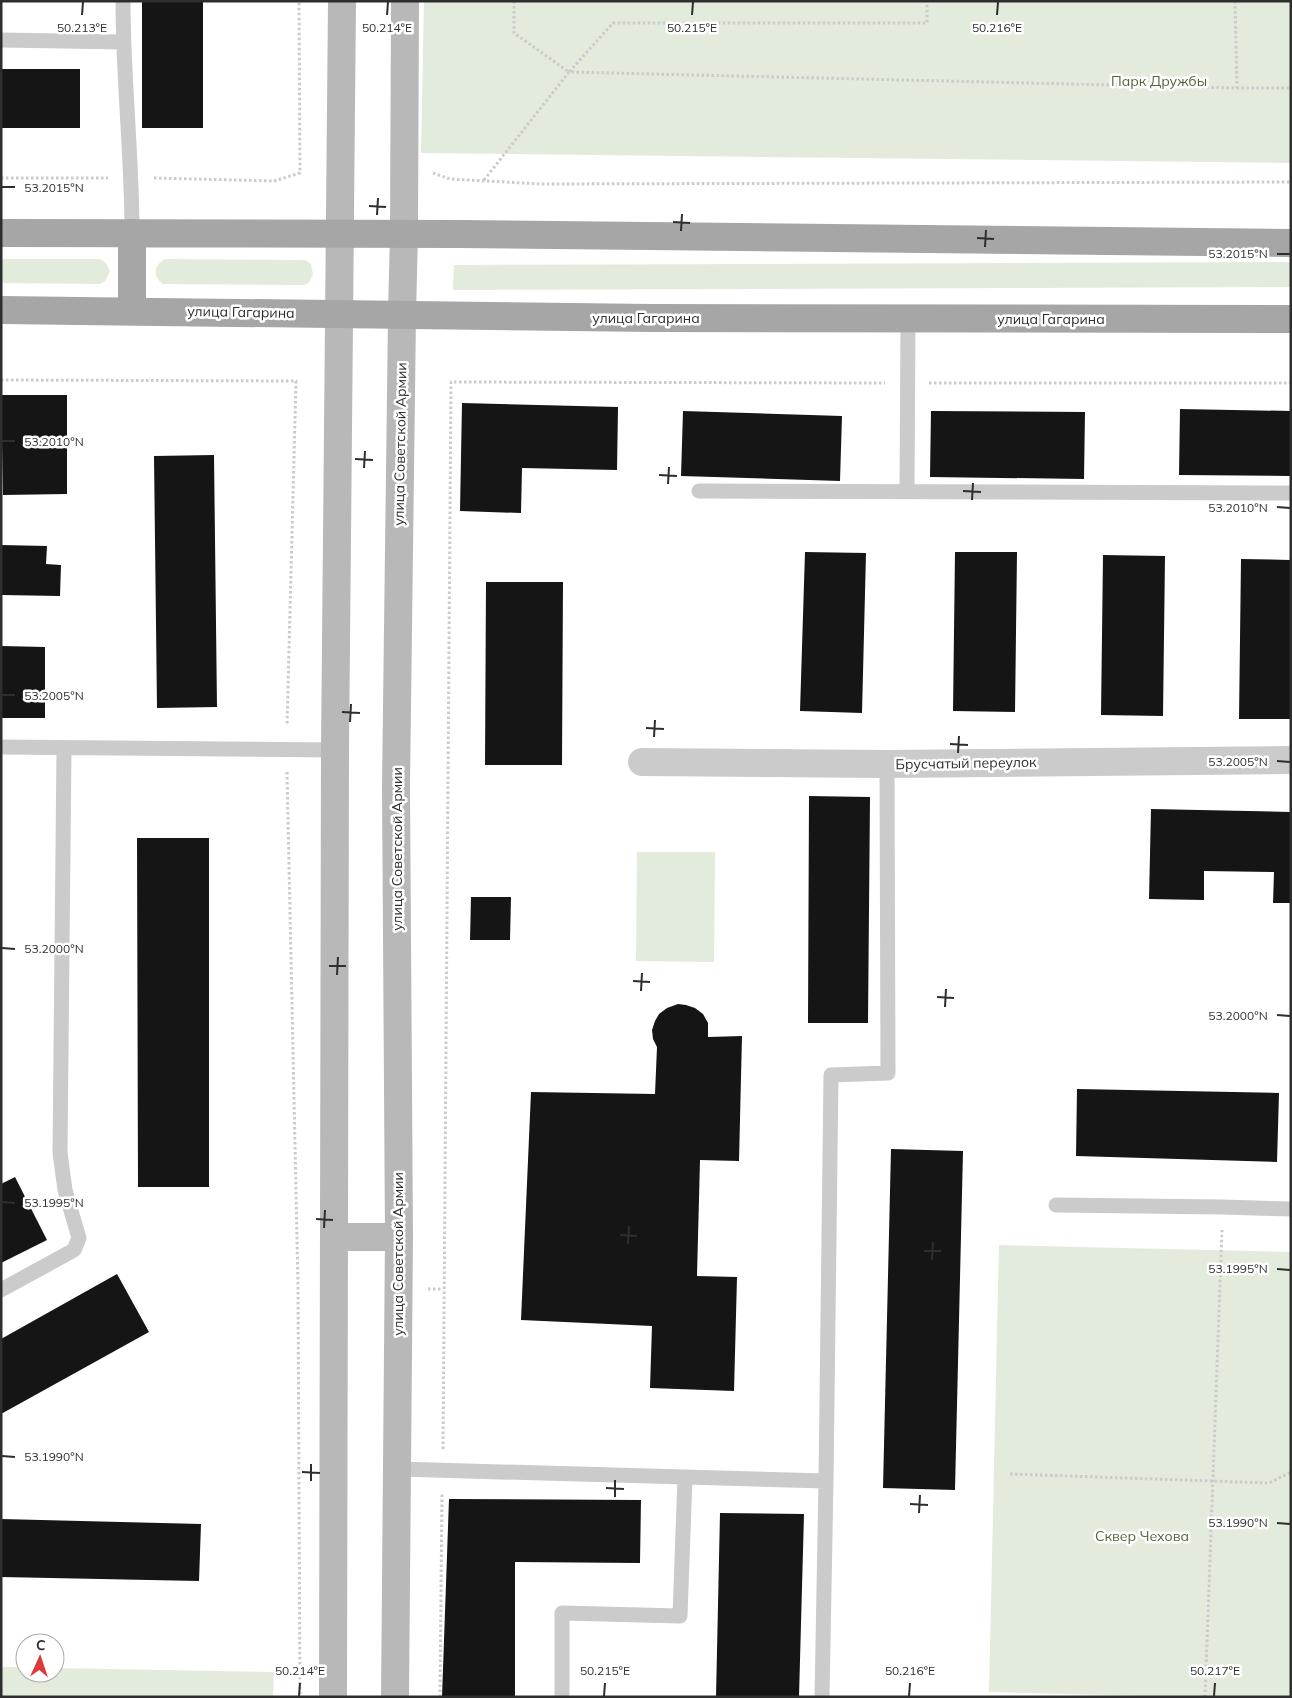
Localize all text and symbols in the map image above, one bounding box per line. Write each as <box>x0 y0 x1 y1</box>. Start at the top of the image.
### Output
text: 50.213°E <box>57 20 107 35</box>
text: 50.214°E <box>362 20 412 35</box>
text: 50.215°E <box>667 20 717 35</box>
text: 50.216°E <box>972 20 1022 35</box>
park label: Парк Дружбы <box>1111 72 1207 90</box>
text: 53.2015°N <box>24 180 84 195</box>
text: 53.2015°N <box>1208 246 1268 261</box>
street label: улица Гагарина <box>187 302 295 322</box>
street label: улица Гагарина <box>592 309 700 327</box>
street label: улица Гагарина <box>997 310 1105 328</box>
street label: улица Советской Армии <box>390 362 410 526</box>
text: 53.2010°N <box>24 434 84 449</box>
text: 53.2010°N <box>1208 500 1268 515</box>
text: 53.2005°N <box>24 688 84 703</box>
street label: Брусчатый переулок <box>895 753 1037 773</box>
text: 53.2005°N <box>1208 754 1268 769</box>
street label: улица Советской Армии <box>388 767 406 931</box>
text: 53.2000°N <box>24 941 84 956</box>
text: 53.2000°N <box>1208 1008 1268 1023</box>
street label: улица Советской Армии <box>389 1172 407 1336</box>
text: 53.1995°N <box>24 1195 84 1210</box>
text: 53.1995°N <box>1208 1261 1268 1276</box>
text: 53.1990°N <box>24 1449 84 1464</box>
text: 53.1990°N <box>1208 1515 1268 1530</box>
park label: Сквер Чехова <box>1095 1527 1189 1545</box>
north arrow <box>15 1633 65 1683</box>
text: С <box>35 1636 46 1654</box>
text: 50.214°E <box>275 1663 325 1678</box>
text: 50.215°E <box>580 1663 630 1678</box>
text: 50.216°E <box>885 1663 935 1678</box>
text: 50.217°E <box>1190 1663 1240 1678</box>

